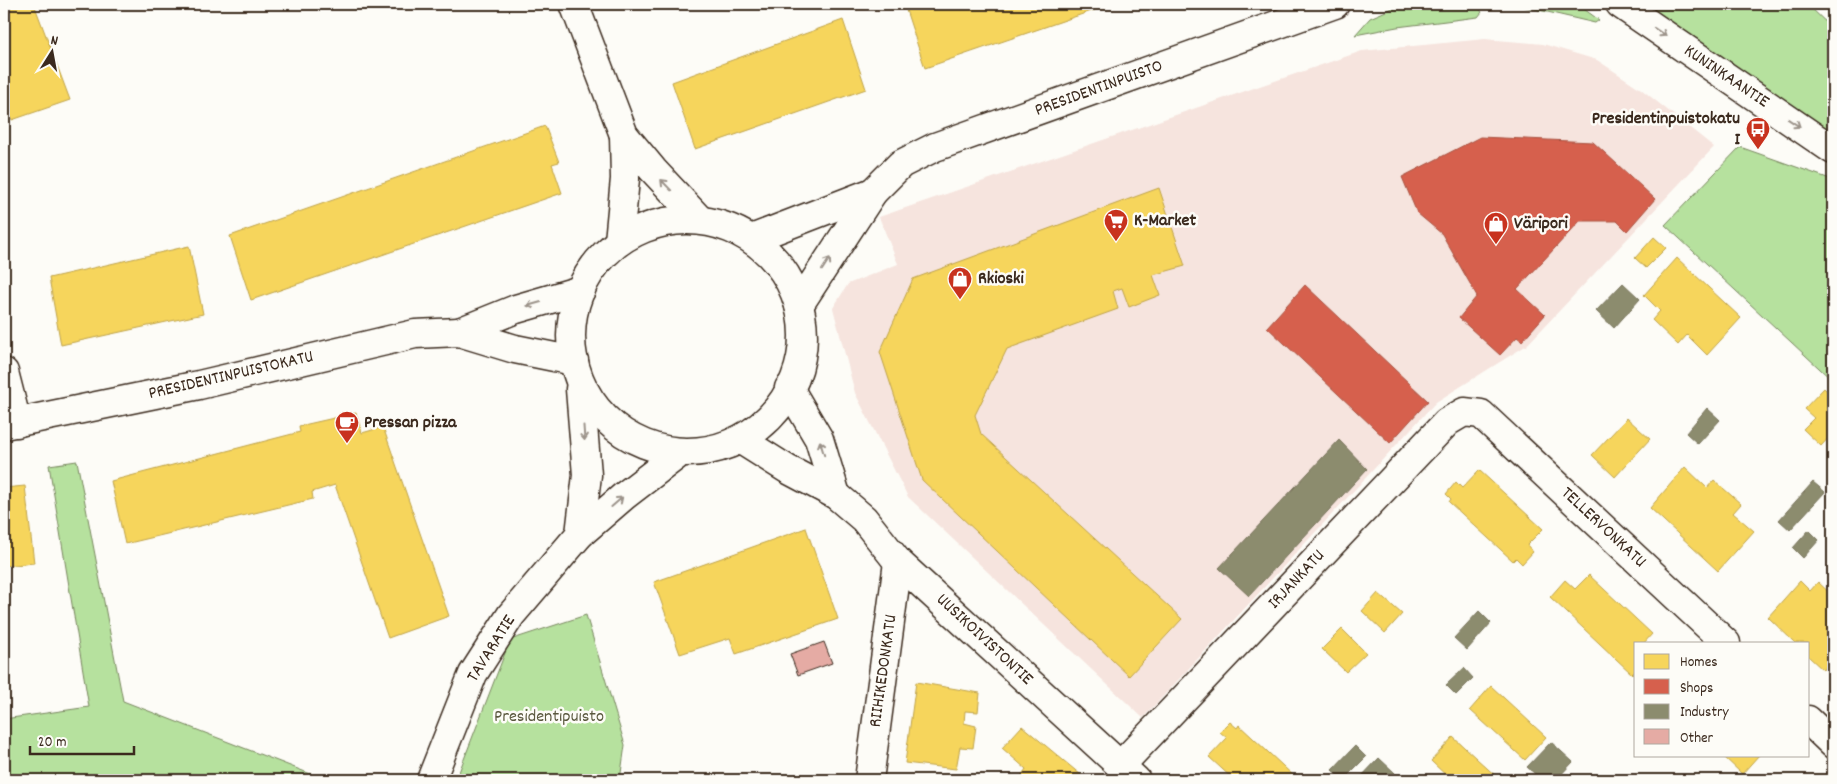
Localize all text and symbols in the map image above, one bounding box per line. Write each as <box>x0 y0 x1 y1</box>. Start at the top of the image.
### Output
one-way arrow <box>1653 27 1667 37</box>
north arrow <box>28 28 78 78</box>
text: N <box>49 31 59 52</box>
street label: KUNINKAANTIE <box>1678 39 1774 115</box>
street label: PRESIDENTINPUISTO <box>1032 54 1166 124</box>
place label: Presidentinpuistokatu I <box>1592 107 1740 153</box>
bus stop icon: Presidentinpuistokatu I <box>1745 116 1771 150</box>
one-way arrow <box>1787 118 1801 128</box>
one-way arrow <box>660 178 672 191</box>
supermarket icon: K-Market <box>1103 208 1129 242</box>
place label: K-Market <box>1134 209 1196 234</box>
shop icon: Väripori <box>1483 211 1509 245</box>
place label: Väripori <box>1514 212 1569 237</box>
one-way arrow <box>821 257 831 271</box>
shop icon: Rkioski <box>947 266 973 300</box>
place label: Rkioski <box>978 267 1024 292</box>
one-way arrow <box>526 299 542 309</box>
street label: PRESIDENTINPUISTOKATU <box>146 345 316 407</box>
cafe icon: Pressan pizza <box>334 410 360 444</box>
place label: Pressan pizza <box>364 411 457 436</box>
one-way arrow <box>579 424 588 440</box>
one-way arrow <box>817 441 826 457</box>
street label: TELLERVONKATU <box>1555 482 1651 574</box>
one-way arrow <box>610 497 623 508</box>
street label: IRJANKATU <box>1263 545 1331 615</box>
street label: UUSIKOIVISTONTIE <box>930 588 1038 692</box>
street label: TAVARATIE <box>462 611 522 687</box>
street label: RIIHIKEDONKATU <box>864 613 904 729</box>
legend <box>1634 642 1810 756</box>
text: Homes <box>1680 652 1718 674</box>
text: Shops <box>1680 678 1713 700</box>
text: Industry <box>1680 702 1729 724</box>
park label: Presidentipuisto <box>494 705 604 730</box>
scale bar <box>30 724 134 756</box>
text: Other <box>1680 728 1714 750</box>
text: 20 m <box>38 732 66 754</box>

